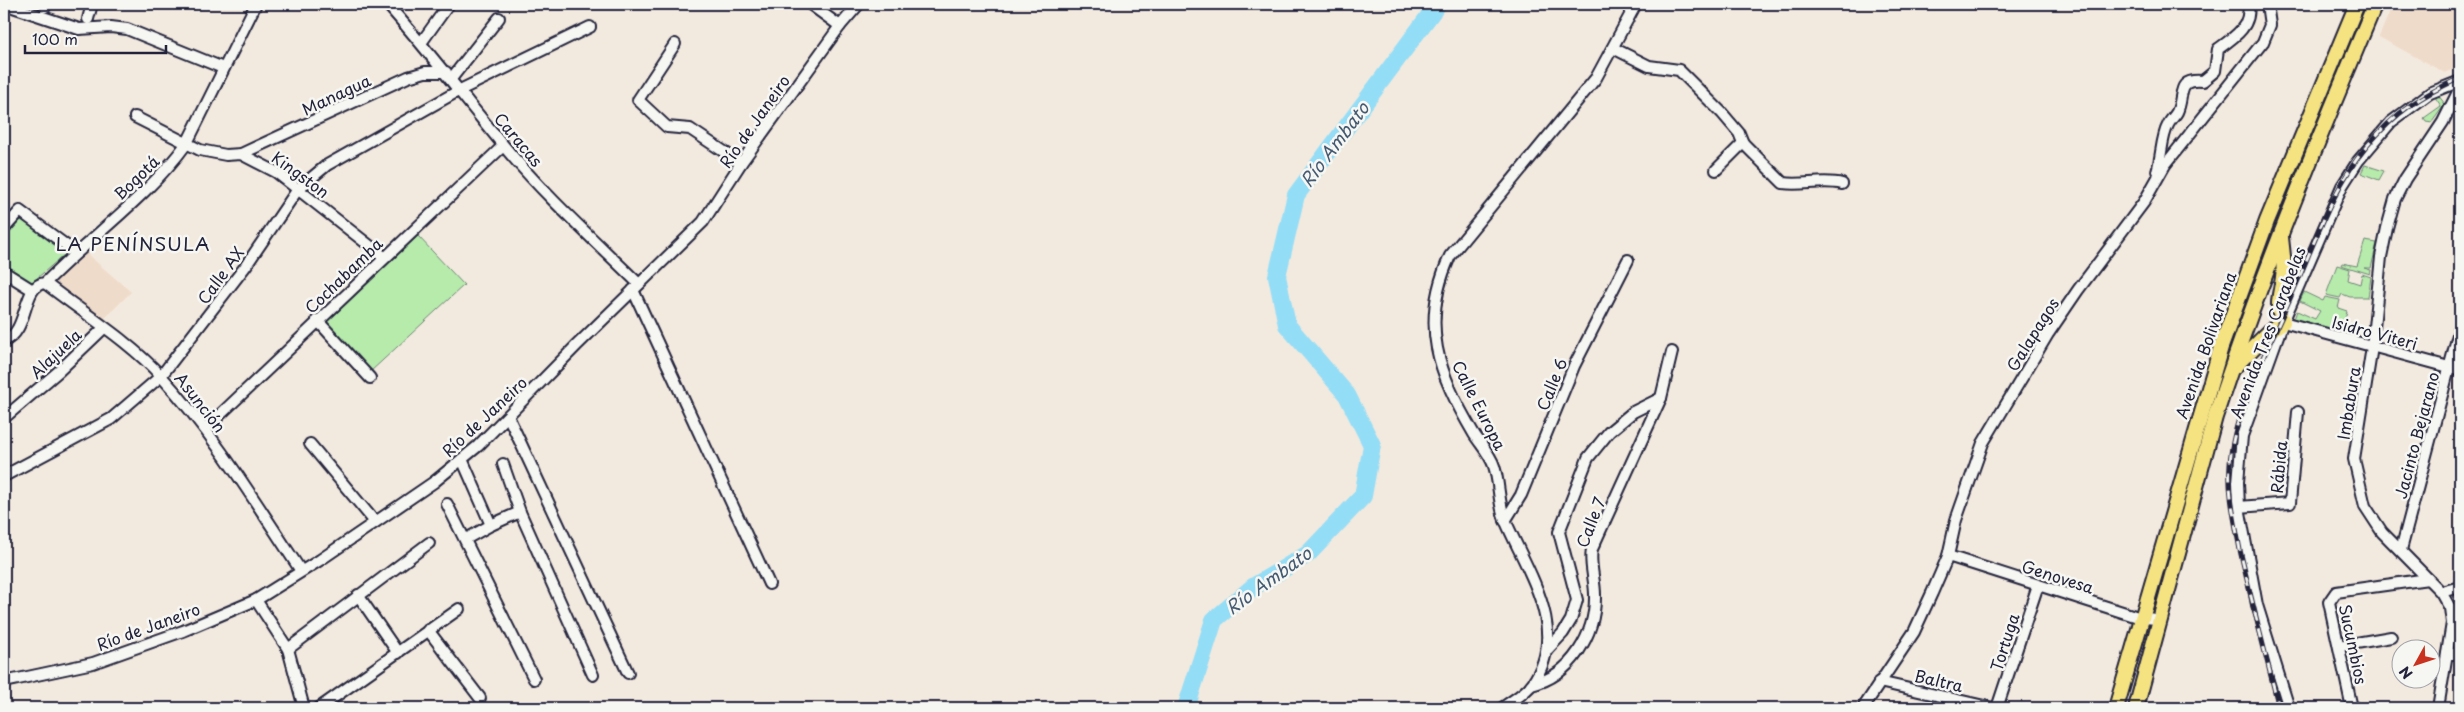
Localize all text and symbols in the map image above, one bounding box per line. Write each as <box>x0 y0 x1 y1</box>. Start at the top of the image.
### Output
scale bar <box>25 22 166 54</box>
text: 100 m <box>32 27 78 50</box>
street label: Managua <box>298 68 374 120</box>
street label: Río de Janeiro <box>713 70 795 172</box>
water label: Río Ambato <box>1293 95 1376 192</box>
street label: Caracas <box>489 107 549 171</box>
street label: Kingston <box>267 145 335 203</box>
street label: Bogotá <box>108 149 164 205</box>
district label: LA PENÍNSULA <box>56 229 210 257</box>
street label: Cochabamba <box>299 232 387 318</box>
street label: Calle AX <box>191 241 249 309</box>
street label: Avenida Tres Carabelas <box>2223 243 2311 421</box>
street label: Avenida Bolivariana <box>2169 268 2241 422</box>
street label: Galapagos <box>2000 293 2064 375</box>
street label: Isidro Viteri <box>2329 309 2421 355</box>
street label: Alajuela <box>24 323 86 383</box>
street label: Calle 6 <box>1530 354 1572 414</box>
street label: Calle Europa <box>1447 356 1513 454</box>
street label: Imbabura <box>2330 364 2366 441</box>
street label: Asunción <box>170 367 232 437</box>
street label: Jacinto Bejarano <box>2388 369 2444 501</box>
street label: Río de Janeiro <box>436 370 532 462</box>
street label: Rábida <box>2264 440 2292 494</box>
street label: Calle 7 <box>1569 493 1611 551</box>
water label: Río Ambato <box>1219 539 1317 620</box>
street label: Genovesa <box>2019 553 2097 599</box>
street label: Río de Janeiro <box>93 596 203 656</box>
street label: Sucumbios <box>2334 602 2374 686</box>
street label: Tortuga <box>1983 610 2025 674</box>
north arrow <box>2392 640 2442 690</box>
text: N <box>2394 662 2417 684</box>
street label: Baltra <box>1912 663 1966 697</box>

